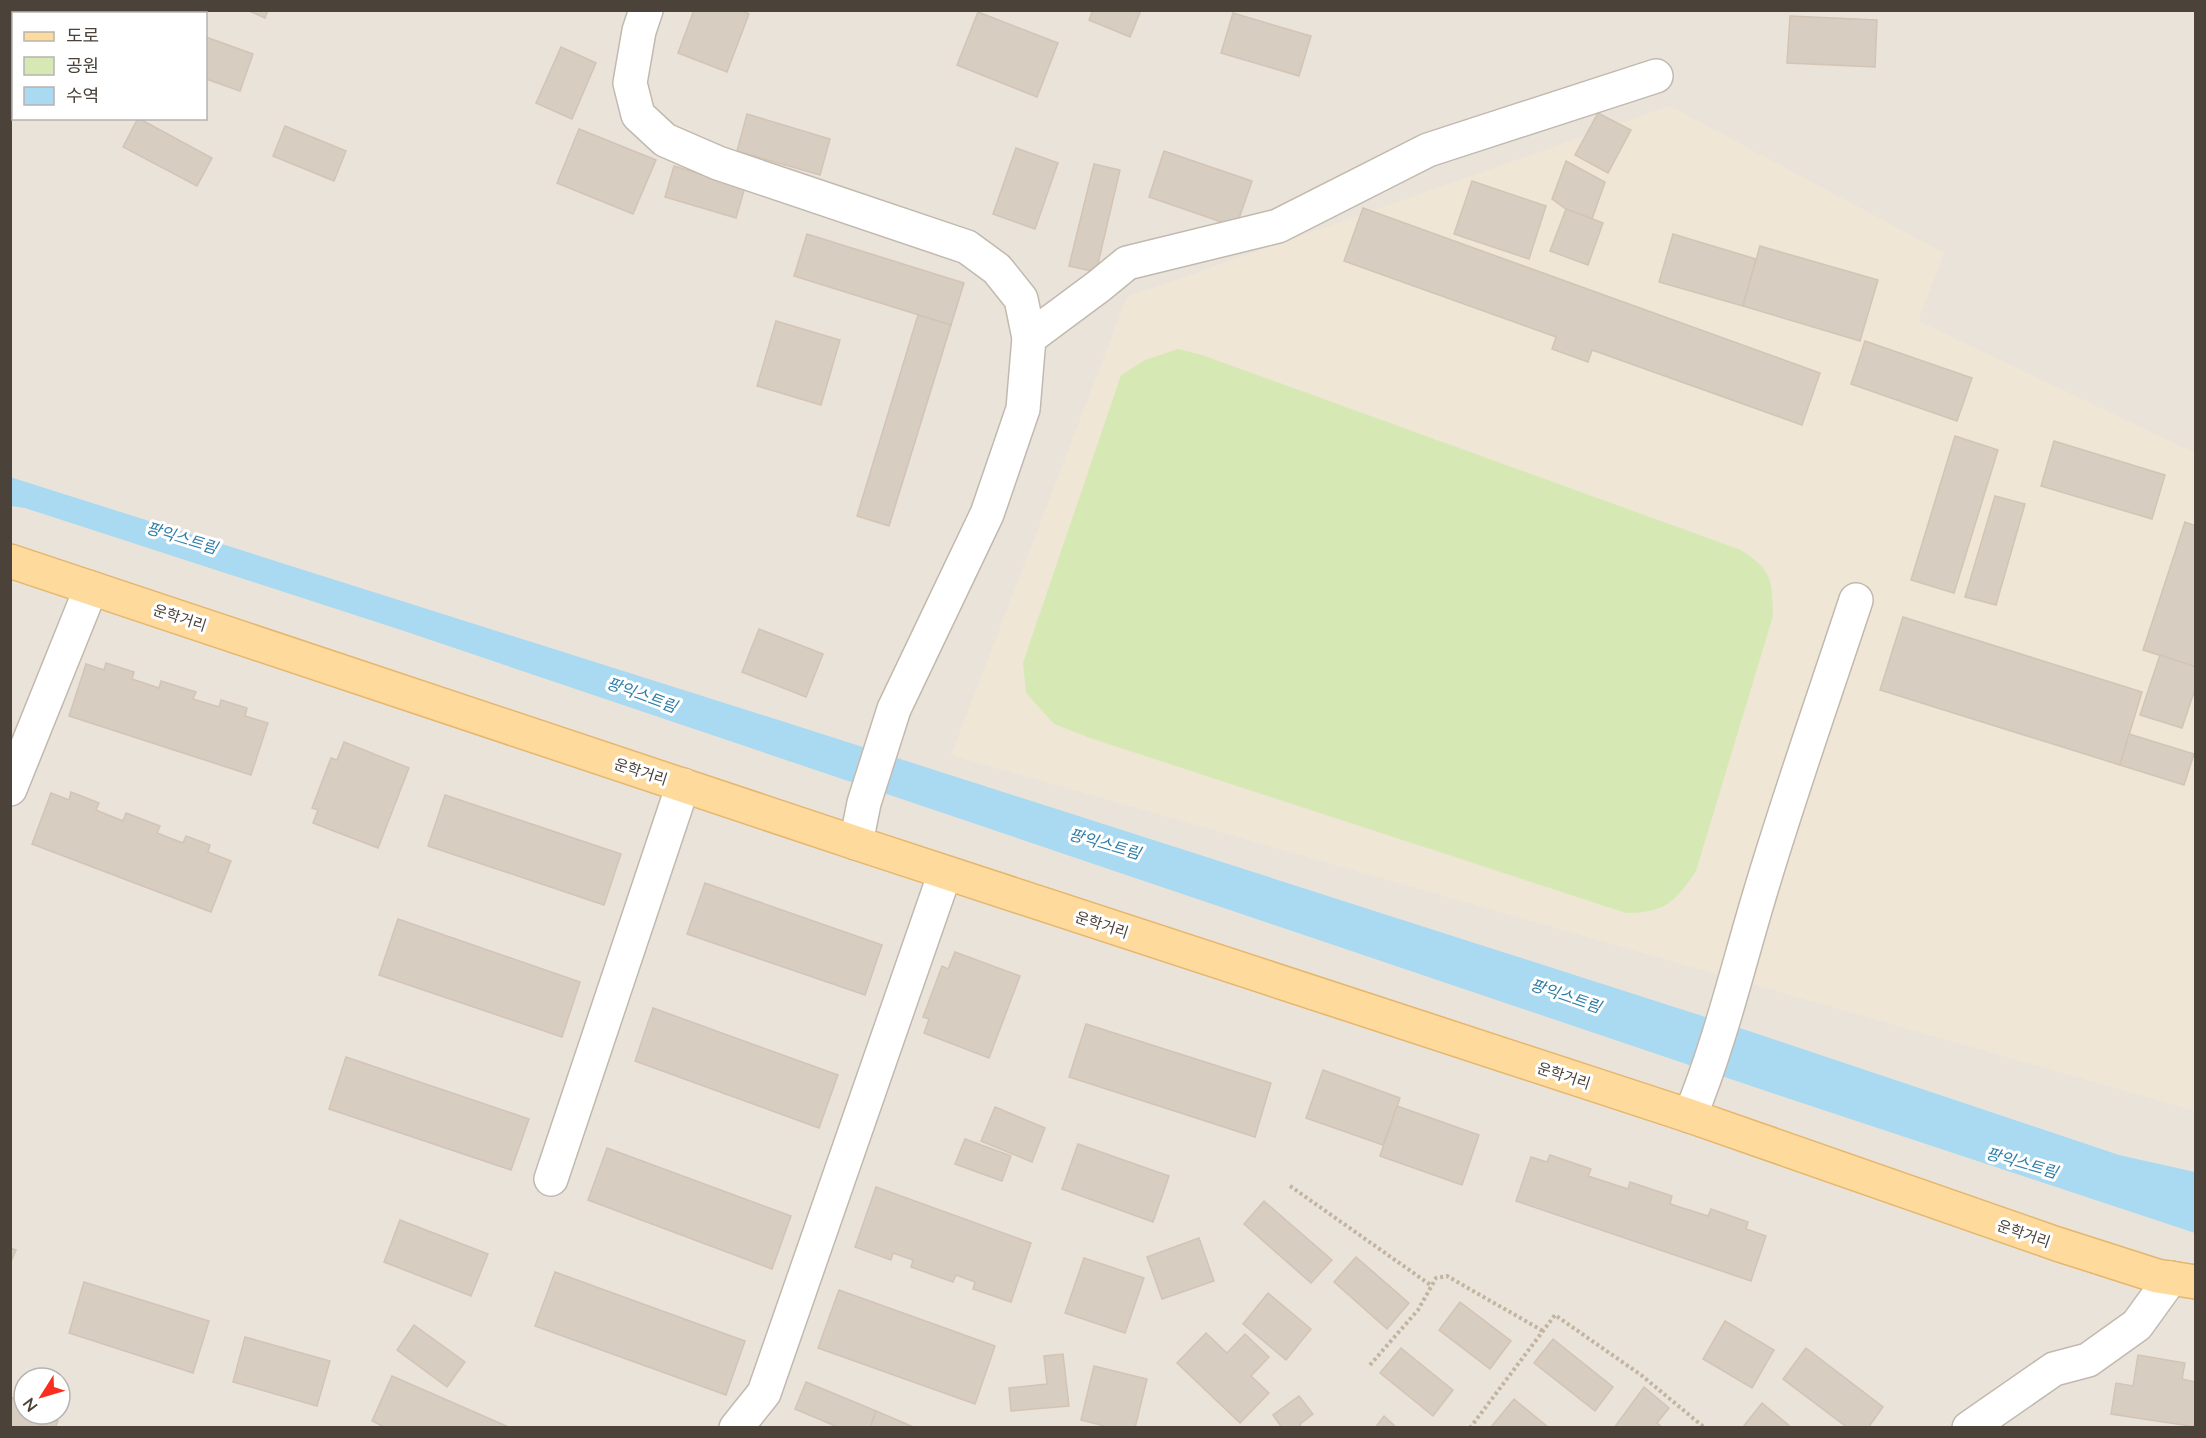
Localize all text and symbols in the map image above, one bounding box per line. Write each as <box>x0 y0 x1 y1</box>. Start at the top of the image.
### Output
legend <box>12 12 207 120</box>
text: 도로 <box>66 24 99 46</box>
text: 공원 <box>66 54 99 76</box>
text: 수역 <box>66 84 99 106</box>
water label: 팡익스트림 <box>144 517 221 557</box>
street label: 운학거리 <box>151 600 209 634</box>
water label: 팡익스트림 <box>604 672 681 716</box>
street label: 운학거리 <box>612 754 670 788</box>
water label: 팡익스트림 <box>1067 824 1144 863</box>
street label: 운학거리 <box>1073 907 1131 941</box>
water label: 팡익스트림 <box>1528 974 1605 1016</box>
street label: 운학거리 <box>1535 1058 1593 1092</box>
water label: 팡익스트림 <box>1984 1143 2061 1182</box>
street label: 운학거리 <box>1995 1216 2053 1250</box>
north arrow <box>12 1366 72 1426</box>
text: N <box>18 1395 41 1416</box>

